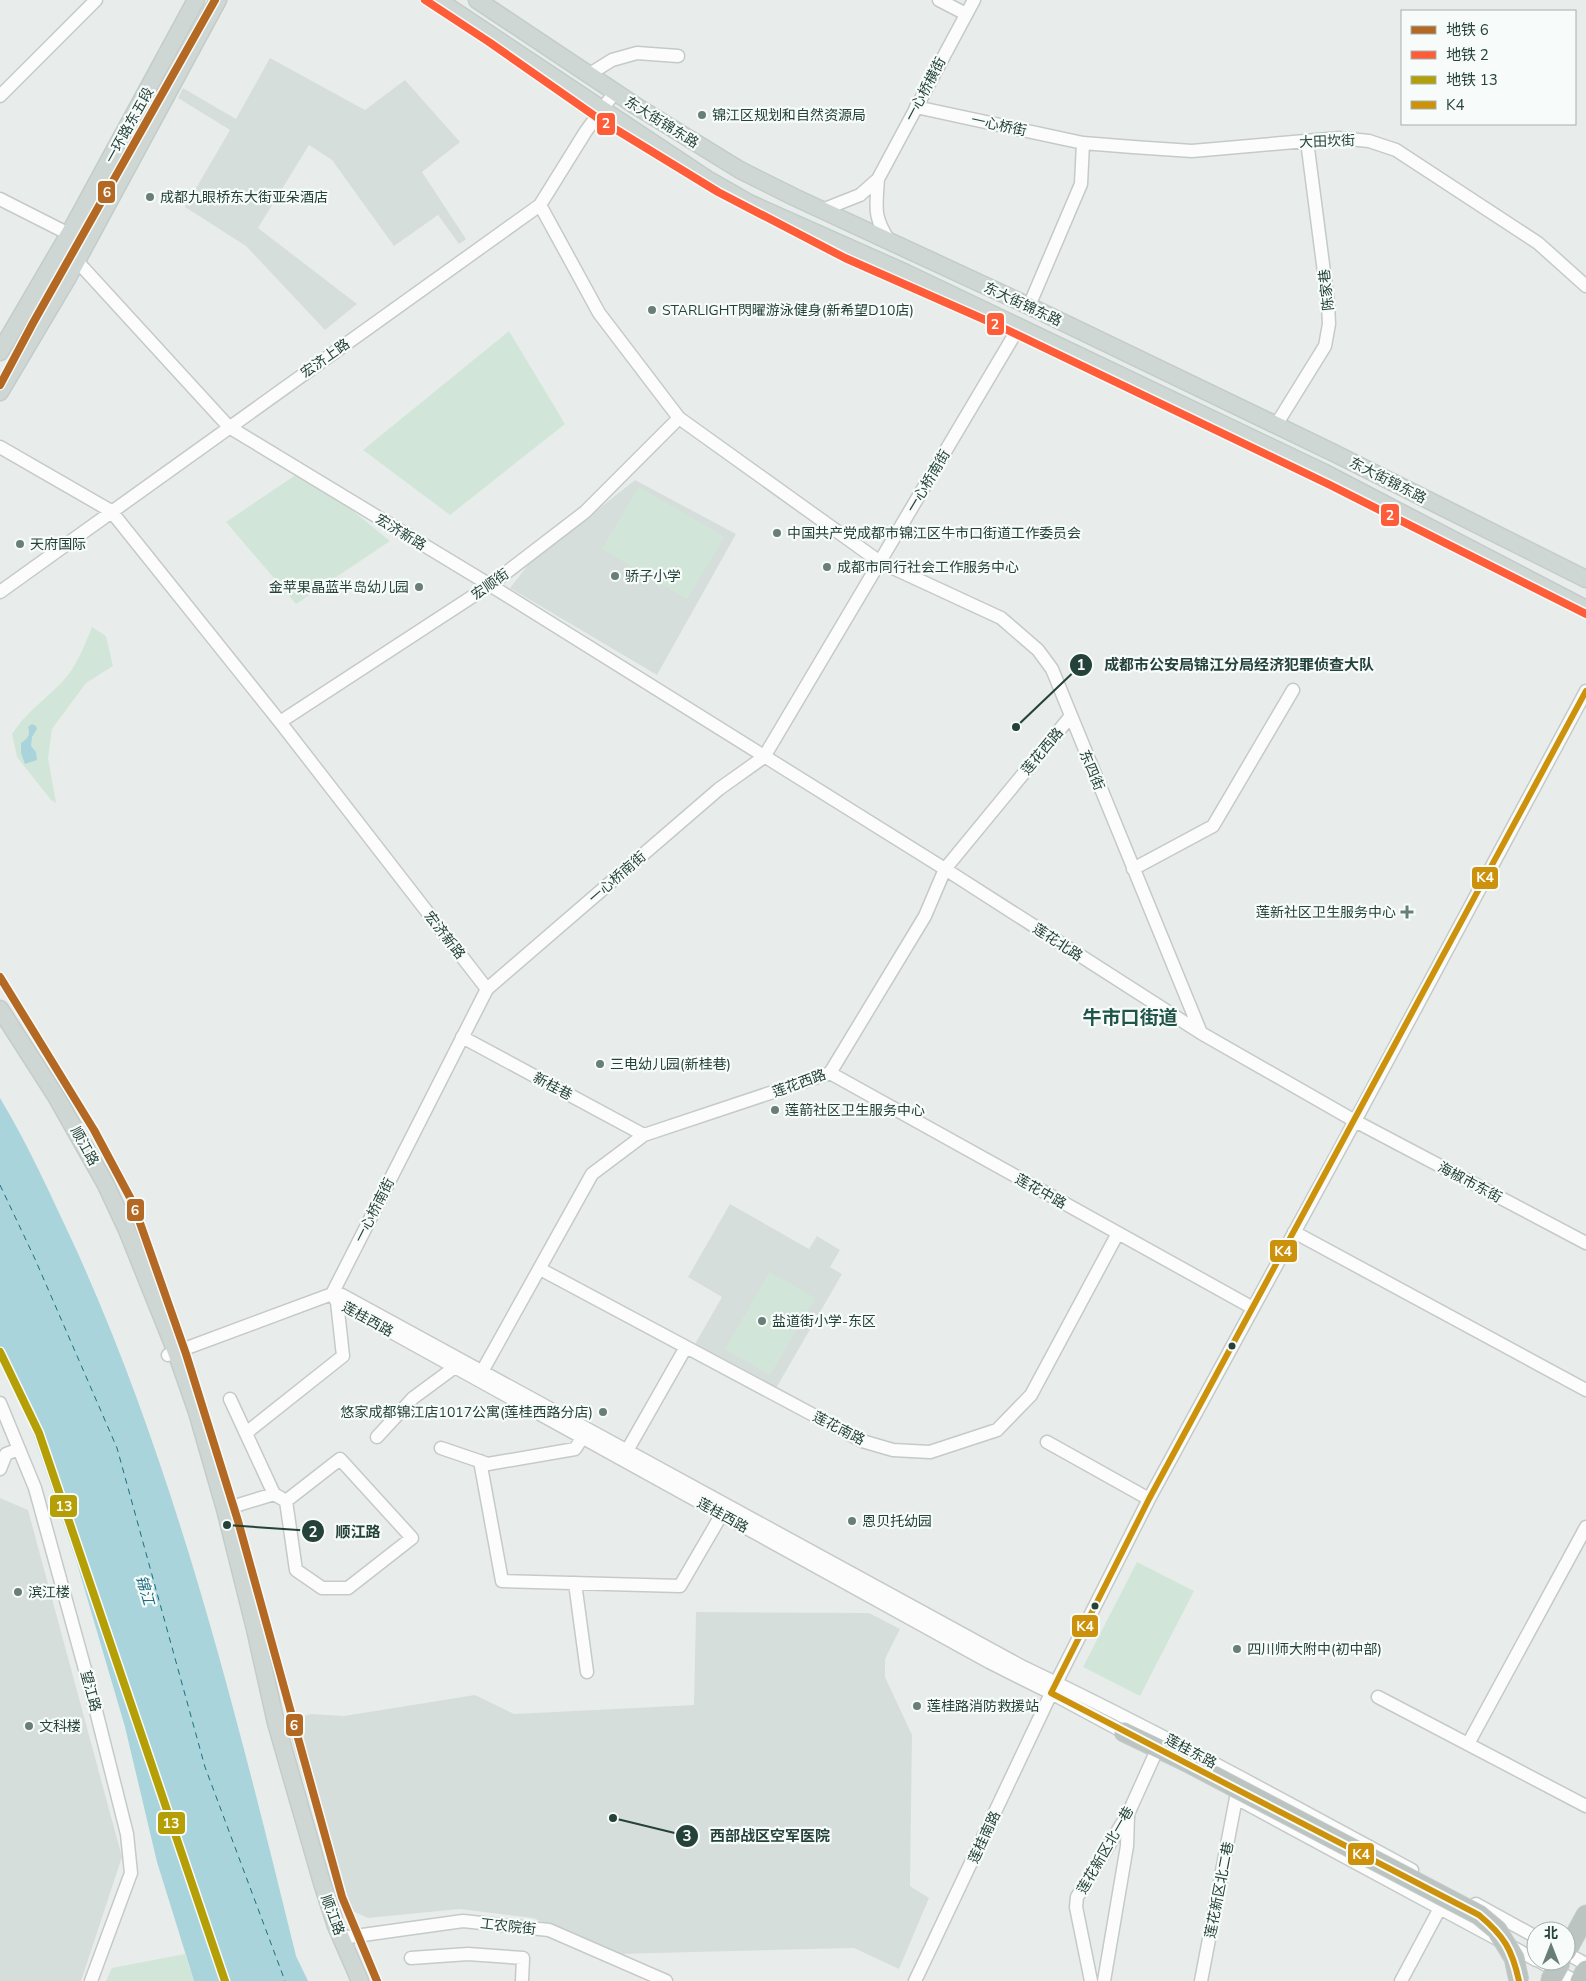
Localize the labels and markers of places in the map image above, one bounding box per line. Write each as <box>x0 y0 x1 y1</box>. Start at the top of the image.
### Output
place label: 锦江区规划和自然资源局 <box>712 106 866 125</box>
marker: 锦江区规划和自然资源局 <box>696 109 708 121</box>
place label: 成都九眼桥东大街亚朵酒店 <box>160 188 328 207</box>
marker: 成都九眼桥东大街亚朵酒店 <box>144 191 156 203</box>
place label: STARLIGHT閃曜游泳健身(新希望D10店) <box>662 301 914 320</box>
marker: STARLIGHT閃曜游泳健身(新希望D10店) <box>646 304 658 316</box>
place label: 中国共产党成都市锦江区牛市口街道工作委员会 <box>787 524 1081 543</box>
marker: 中国共产党成都市锦江区牛市口街道工作委员会 <box>771 527 783 539</box>
place label: 天府国际 <box>30 535 86 554</box>
marker: 天府国际 <box>14 538 26 550</box>
place label: 成都市同行社会工作服务中心 <box>837 558 1019 577</box>
marker: 成都市同行社会工作服务中心 <box>821 561 833 573</box>
place label: 骄子小学 <box>625 567 681 586</box>
marker: 骄子小学 <box>609 570 621 582</box>
place label: 金苹果晶蓝半岛幼儿园 <box>269 578 409 597</box>
marker: 金苹果晶蓝半岛幼儿园 <box>413 581 425 593</box>
callout: 成都市公安局锦江分局经济犯罪侦查大队 <box>1069 650 1384 680</box>
place label: 莲新社区卫生服务中心 <box>1256 903 1396 922</box>
marker: 莲新社区卫生服务中心 <box>1400 905 1414 919</box>
place label: 三电幼儿园(新桂巷) <box>610 1055 731 1074</box>
marker: 三电幼儿园(新桂巷) <box>594 1058 606 1070</box>
place label: 莲箭社区卫生服务中心 <box>785 1101 925 1120</box>
marker: 莲箭社区卫生服务中心 <box>769 1104 781 1116</box>
place label: 盐道街小学-东区 <box>772 1312 876 1331</box>
marker: 盐道街小学-东区 <box>756 1315 768 1327</box>
unlabelled marker <box>1227 1341 1237 1351</box>
place label: 悠家成都锦江店1017公寓(莲桂西路分店) <box>341 1403 593 1422</box>
marker: 悠家成都锦江店1017公寓(莲桂西路分店) <box>597 1406 609 1418</box>
place label: 恩贝托幼园 <box>862 1512 932 1531</box>
marker: 恩贝托幼园 <box>846 1515 858 1527</box>
callout: 顺江路 <box>301 1516 391 1546</box>
place label: 滨江楼 <box>28 1583 70 1602</box>
marker: 滨江楼 <box>12 1586 24 1598</box>
unlabelled marker <box>1090 1601 1100 1611</box>
place label: 四川师大附中(初中部) <box>1247 1640 1382 1659</box>
marker: 四川师大附中(初中部) <box>1231 1643 1243 1655</box>
place label: 莲桂路消防救援站 <box>927 1697 1039 1716</box>
marker: 莲桂路消防救援站 <box>911 1700 923 1712</box>
place label: 文科楼 <box>39 1717 81 1736</box>
marker: 文科楼 <box>23 1720 35 1732</box>
callout: 西部战区空军医院 <box>675 1821 840 1851</box>

